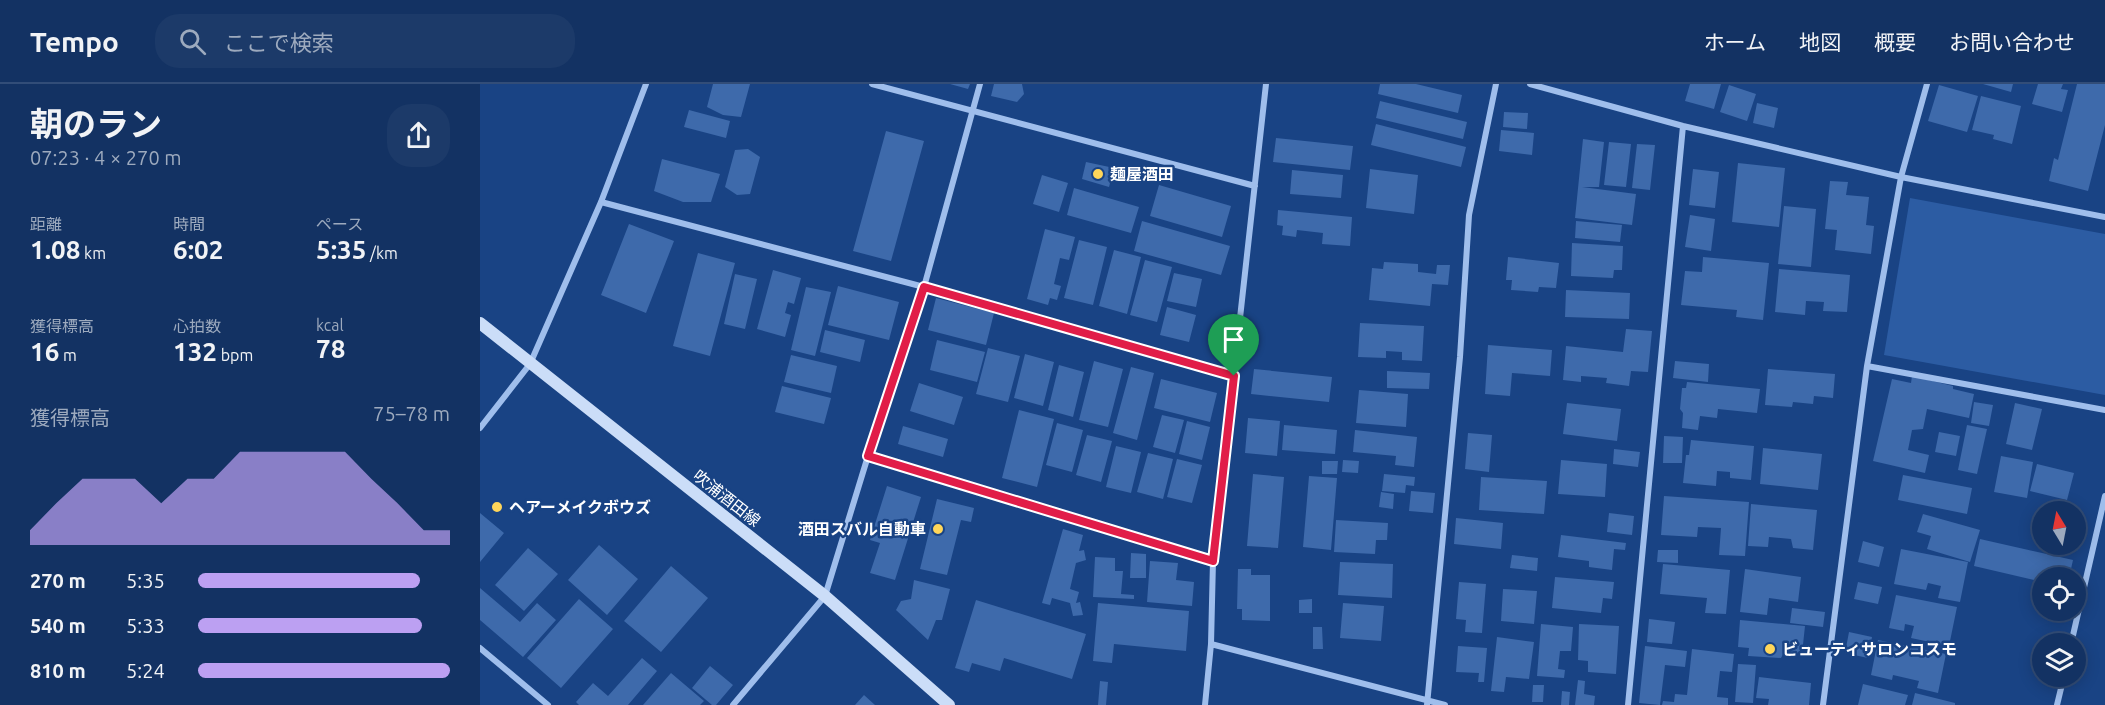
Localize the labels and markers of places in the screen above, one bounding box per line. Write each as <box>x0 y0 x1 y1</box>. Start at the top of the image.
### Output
place label: 麺屋酒田 <box>1110 165 1174 183</box>
marker: 麺屋酒田 <box>1091 167 1105 181</box>
pin <box>1208 314 1259 376</box>
place label: ヘアーメイクボウズ <box>509 498 651 516</box>
marker: ヘアーメイクボウズ <box>490 500 504 514</box>
place label: 酒田スバル自動車 <box>798 520 926 538</box>
marker: 酒田スバル自動車 <box>931 522 945 536</box>
place label: ビューティサロンコスモ <box>1782 640 1957 658</box>
marker: ビューティサロンコスモ <box>1763 642 1777 656</box>

